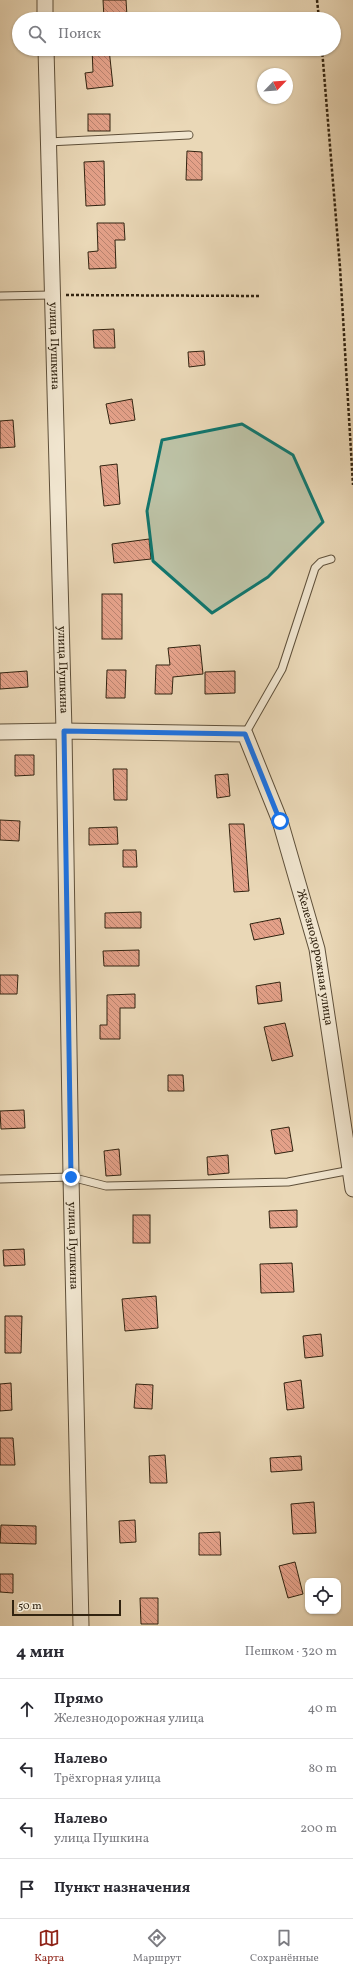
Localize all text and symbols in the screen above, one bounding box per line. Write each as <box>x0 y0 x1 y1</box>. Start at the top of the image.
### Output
search box <box>12 12 341 56</box>
icon: search <box>26 23 48 45</box>
text: Поиск <box>58 24 101 45</box>
north arrow <box>257 68 293 104</box>
street label: улица Пушкина <box>45 302 63 390</box>
street label: улица Пушкина <box>53 626 72 714</box>
route start <box>271 812 289 830</box>
street label: Железнодорожная улица <box>292 888 336 1027</box>
route end <box>62 1168 80 1186</box>
street label: улица Пушкина <box>64 1202 82 1290</box>
map controls <box>305 1578 341 1614</box>
button: locate <box>305 1578 341 1614</box>
scale bar <box>12 1598 121 1617</box>
text: 50 m <box>18 1599 42 1614</box>
text: 4 мин <box>16 1641 64 1664</box>
text: Пешком · 320 m <box>245 1643 337 1661</box>
text: Прямо <box>54 1689 103 1710</box>
icon: ahead <box>16 1698 38 1720</box>
text: 40 m <box>308 1700 337 1718</box>
text: Железнодорожная улица <box>54 1710 204 1728</box>
text: Налево <box>54 1749 108 1770</box>
icon: left <box>16 1758 38 1780</box>
text: 80 m <box>308 1760 337 1778</box>
text: Трёхгорная улица <box>54 1770 161 1788</box>
text: Налево <box>54 1809 108 1830</box>
icon: left <box>16 1818 38 1840</box>
text: 200 m <box>300 1820 337 1838</box>
text: улица Пушкина <box>54 1830 149 1848</box>
icon: arrive <box>16 1878 38 1900</box>
text: Пункт назначения <box>54 1878 190 1899</box>
tab: Карта <box>34 1927 64 1966</box>
tab: Маршрут <box>133 1927 181 1966</box>
tab: Сохранённые <box>250 1927 319 1966</box>

